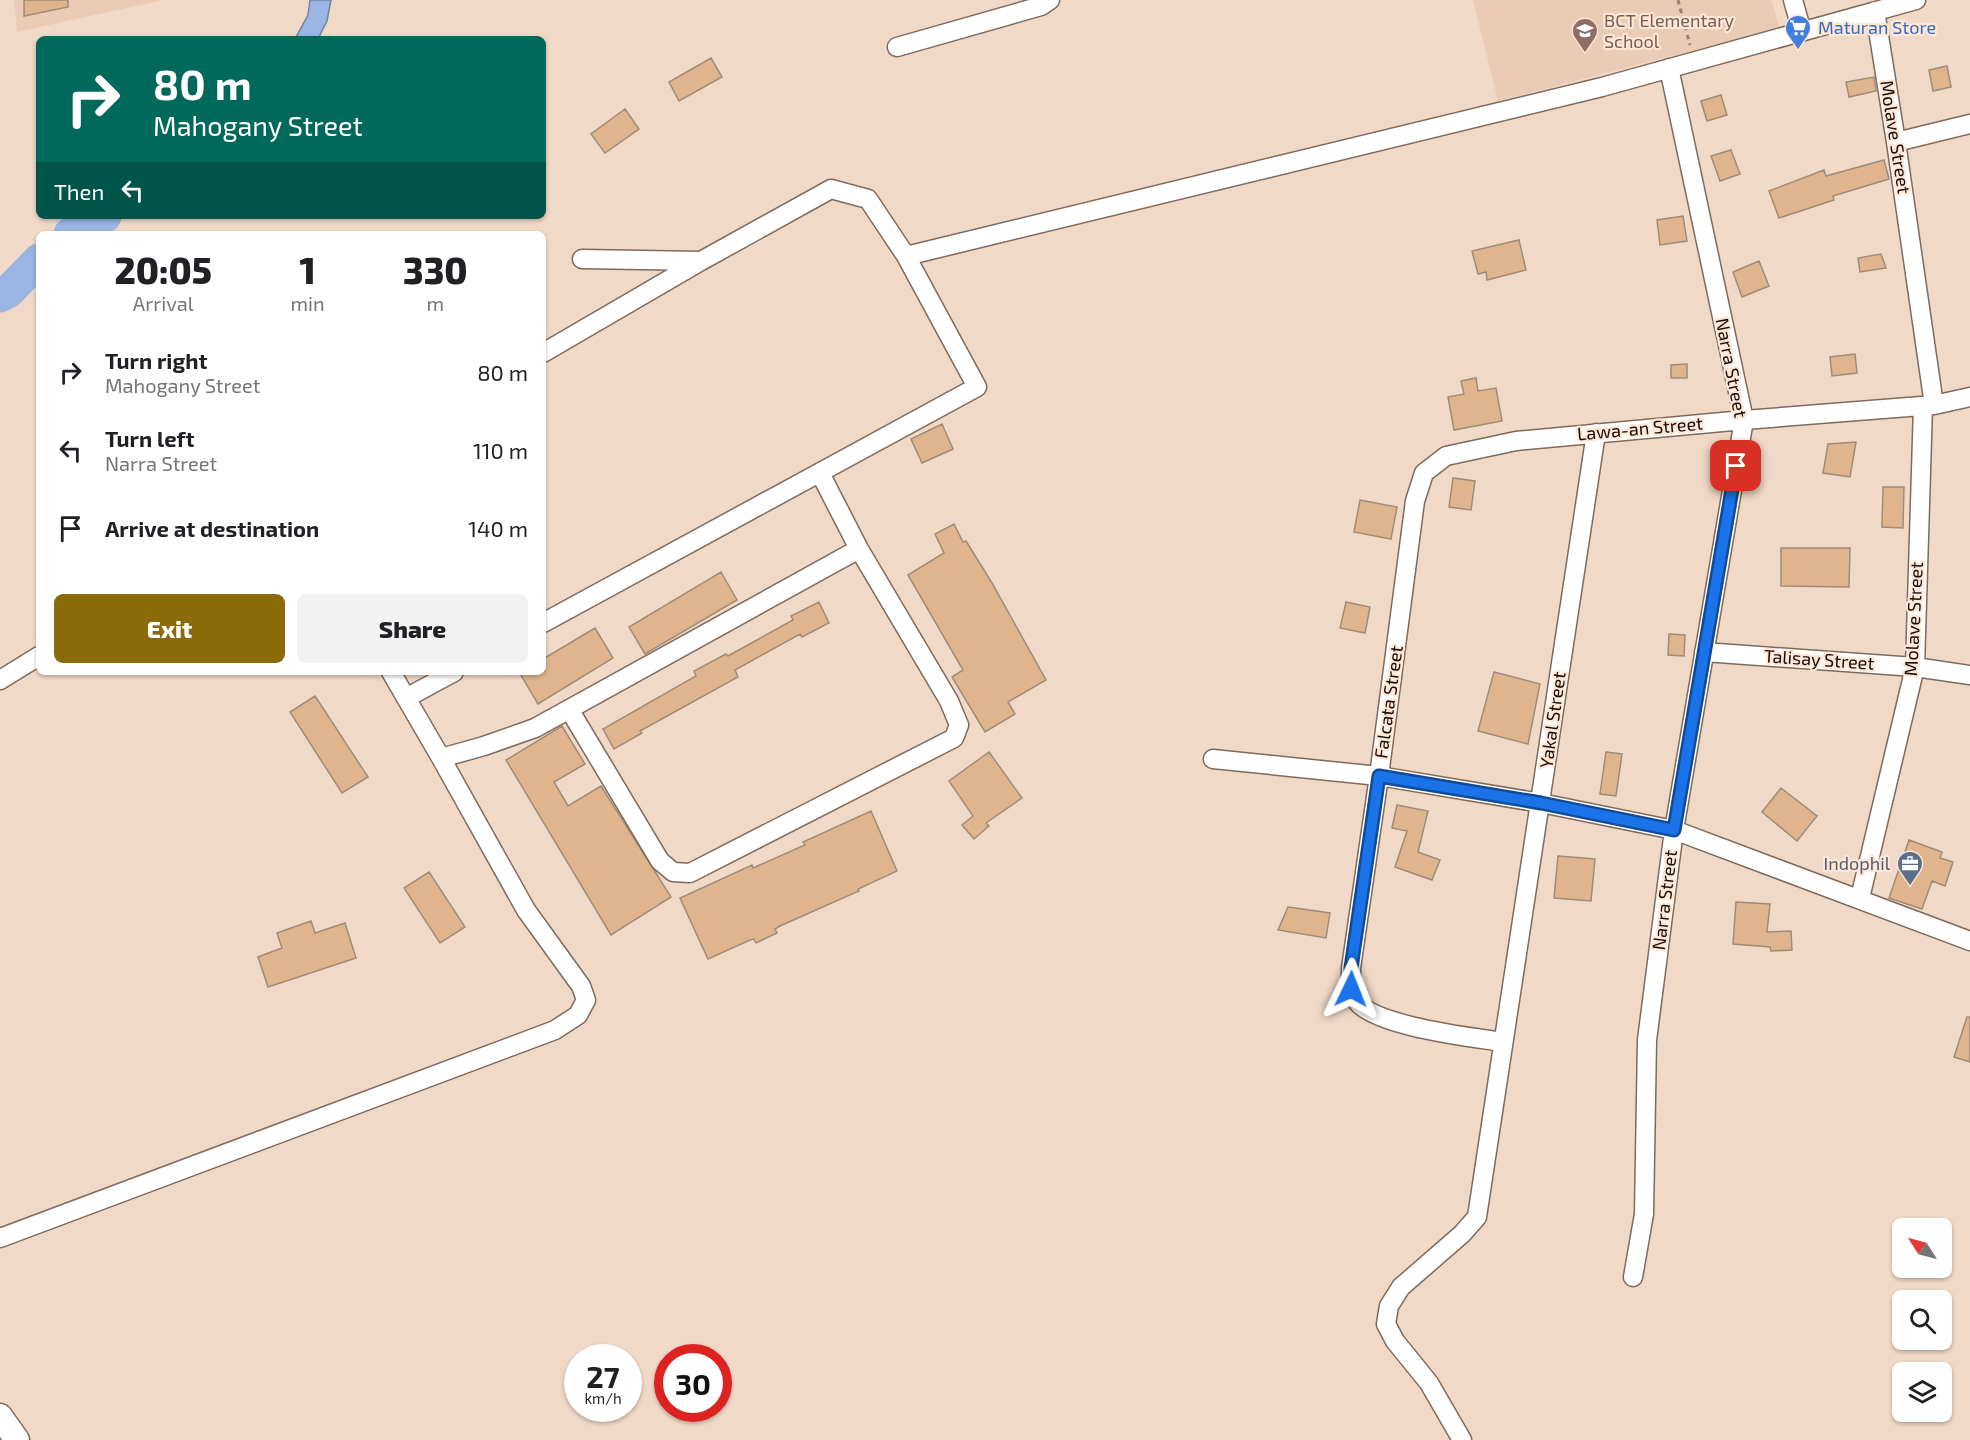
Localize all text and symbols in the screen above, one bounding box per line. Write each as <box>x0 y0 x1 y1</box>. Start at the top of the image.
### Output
place label: BCT Elementary School <box>1604 9 1734 52</box>
supermarket icon: Maturan Store <box>1783 13 1813 51</box>
school or university icon: BCT Elementary School <box>1570 16 1600 54</box>
place label: Maturan Store <box>1818 16 1936 38</box>
text: 80 m <box>153 58 252 108</box>
icon: right <box>54 60 132 138</box>
street label: Molave Street <box>1876 79 1916 195</box>
text: Mahogany Street <box>153 109 363 141</box>
icon: left <box>116 174 149 207</box>
text: Then <box>54 178 104 204</box>
text: 20:05 <box>114 248 212 291</box>
text: 1 <box>299 248 316 291</box>
text: 330 <box>403 248 468 291</box>
text: Arrival <box>133 291 194 315</box>
text: min <box>290 291 325 315</box>
text: m <box>427 291 444 315</box>
street label: Narra Street <box>1712 316 1752 420</box>
text: Turn right <box>105 347 207 373</box>
icon: right <box>54 356 87 389</box>
text: 80 m <box>477 359 528 385</box>
text: Mahogany Street <box>105 373 260 397</box>
street label: Lawa-an Street <box>1576 412 1704 444</box>
text: Turn left <box>105 425 194 451</box>
icon: left <box>54 434 87 467</box>
text: 110 m <box>473 437 528 463</box>
pin <box>1710 440 1761 491</box>
icon: arrive <box>1719 449 1752 482</box>
text: Narra Street <box>105 451 217 475</box>
icon: arrive <box>54 512 87 545</box>
text: Arrive at destination <box>105 515 319 541</box>
text: 140 m <box>468 515 528 541</box>
street label: Molave Street <box>1899 561 1927 677</box>
button: Exit <box>54 594 285 663</box>
button: Share <box>297 594 528 663</box>
street label: Falcata Street <box>1369 644 1407 760</box>
street label: Talisay Street <box>1763 644 1875 674</box>
street label: Yakal Street <box>1534 670 1570 769</box>
street label: Narra Street <box>1647 848 1681 951</box>
office icon: Indophil <box>1895 849 1925 887</box>
place label: Indophil <box>1824 852 1891 874</box>
position arrow <box>1319 957 1383 1021</box>
north arrow <box>1892 1218 1952 1278</box>
map controls <box>1892 1218 1952 1422</box>
button: search <box>1892 1290 1952 1350</box>
speed limit sign: 30 <box>654 1344 732 1422</box>
text: 27 <box>586 1358 620 1394</box>
button: layers <box>1892 1362 1952 1422</box>
text: km/h <box>584 1389 622 1407</box>

